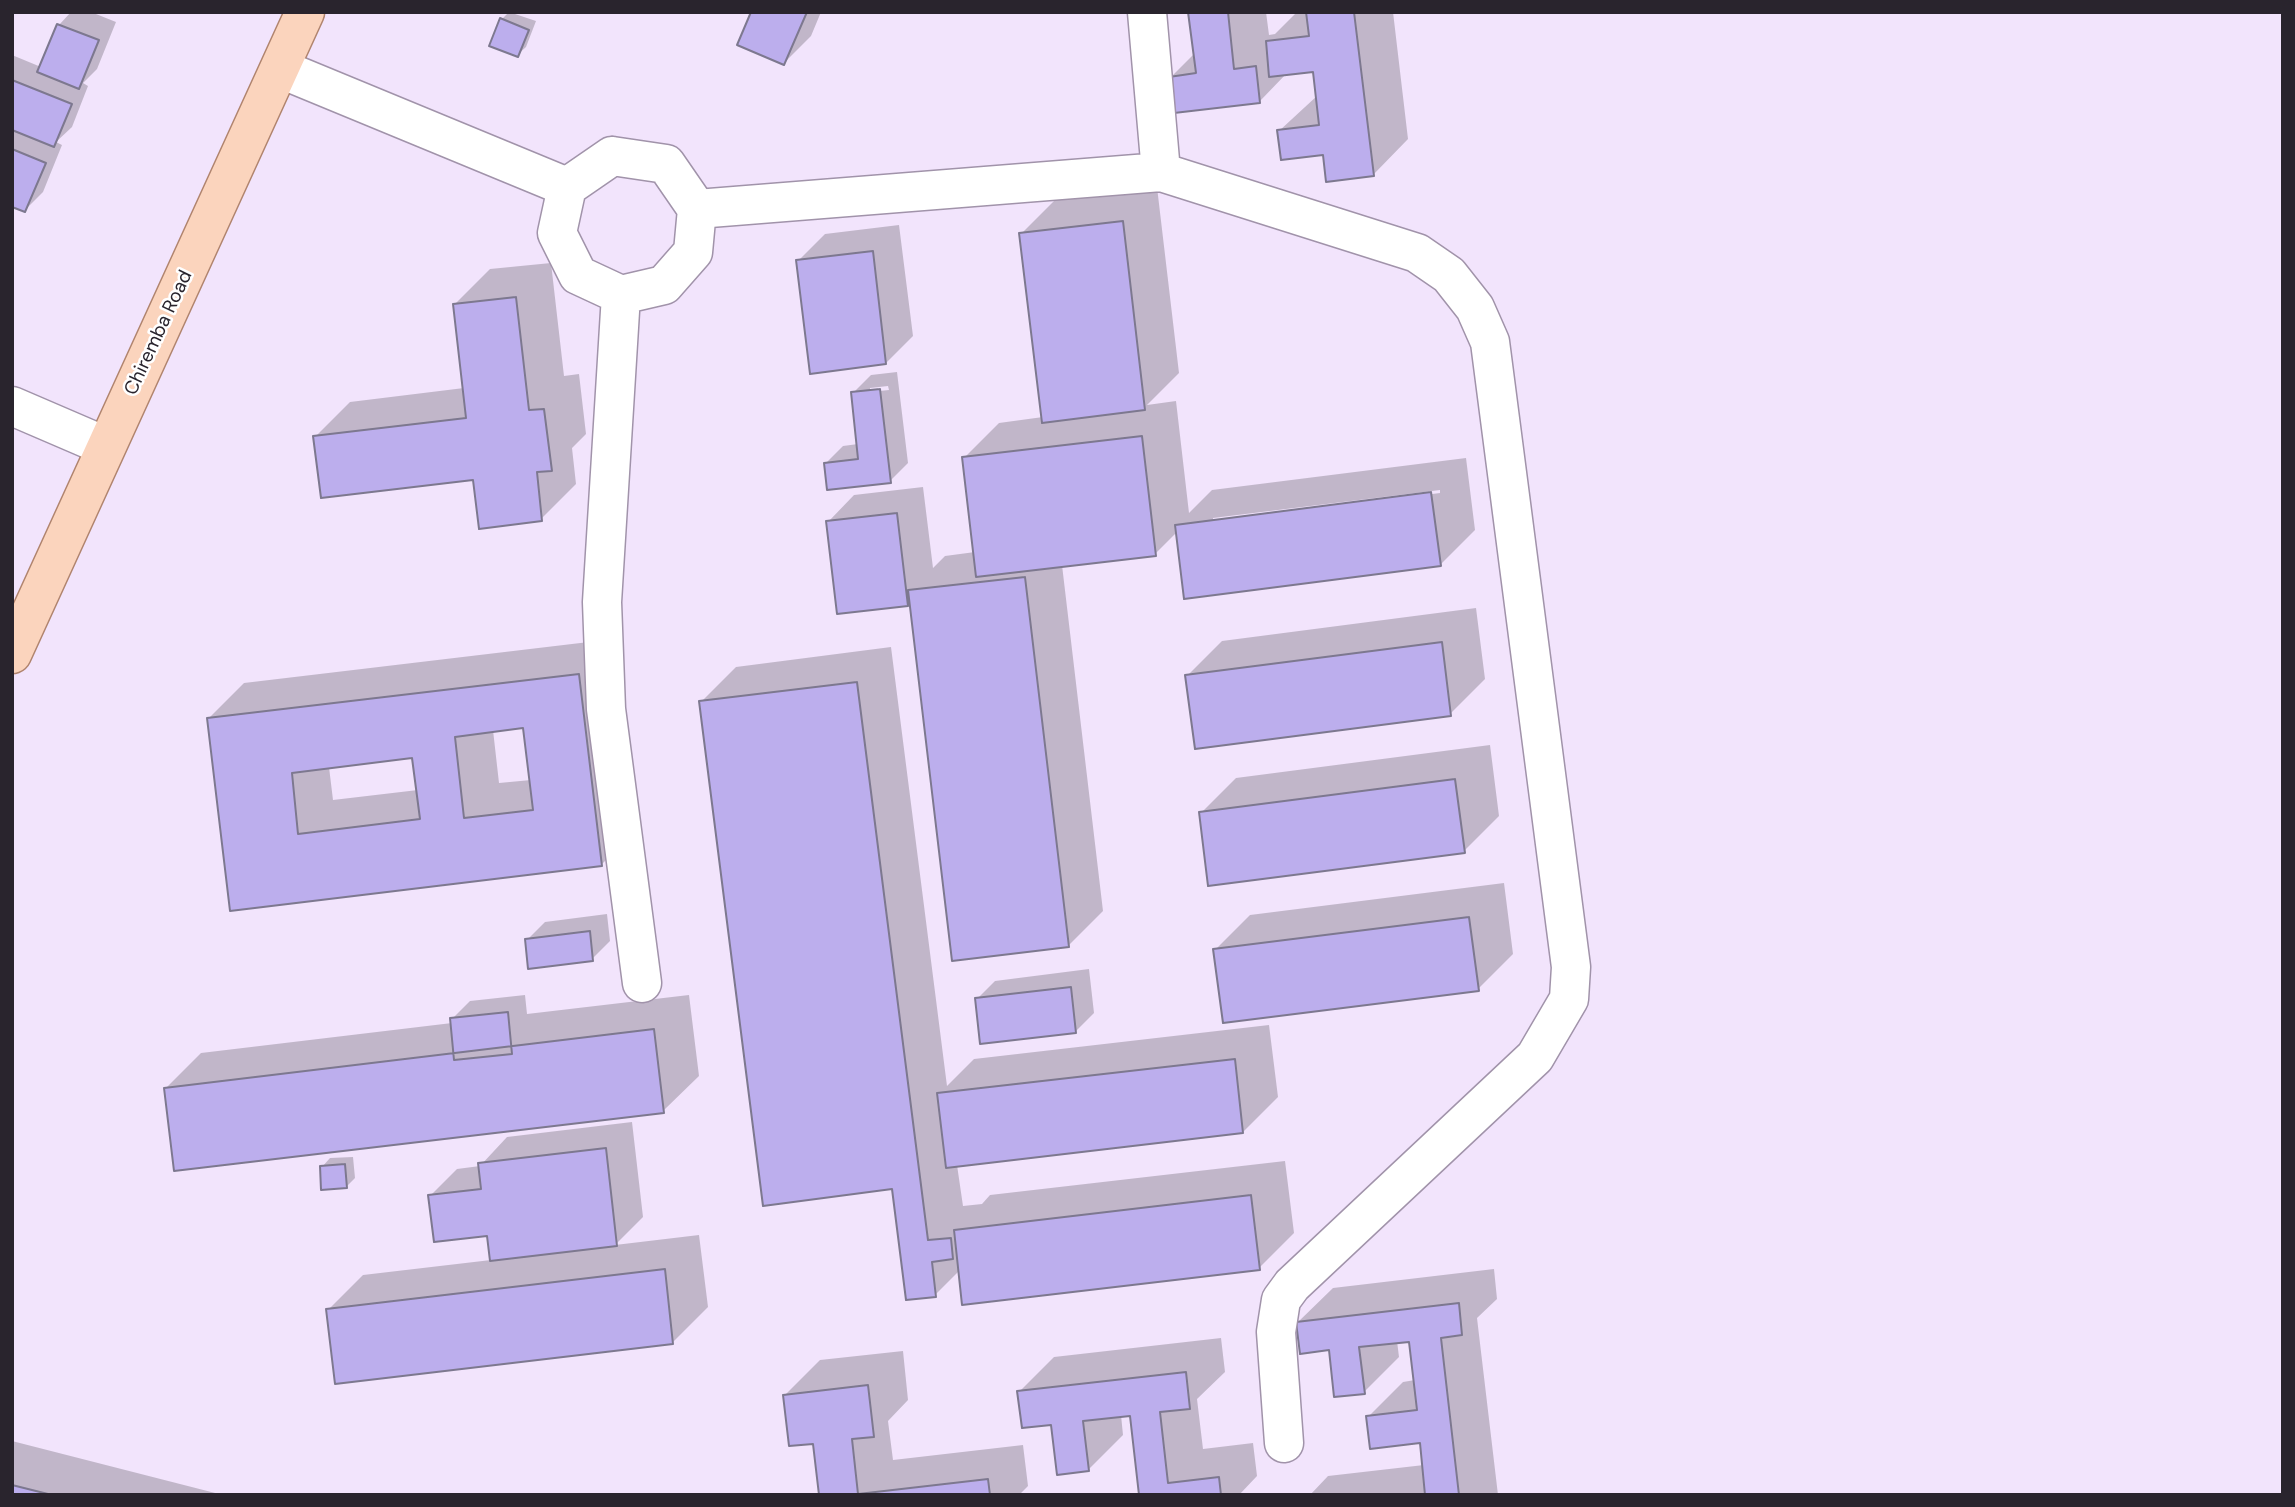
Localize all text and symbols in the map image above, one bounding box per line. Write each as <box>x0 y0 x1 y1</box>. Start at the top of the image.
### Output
street label: Chiremba Road <box>120 267 198 399</box>

